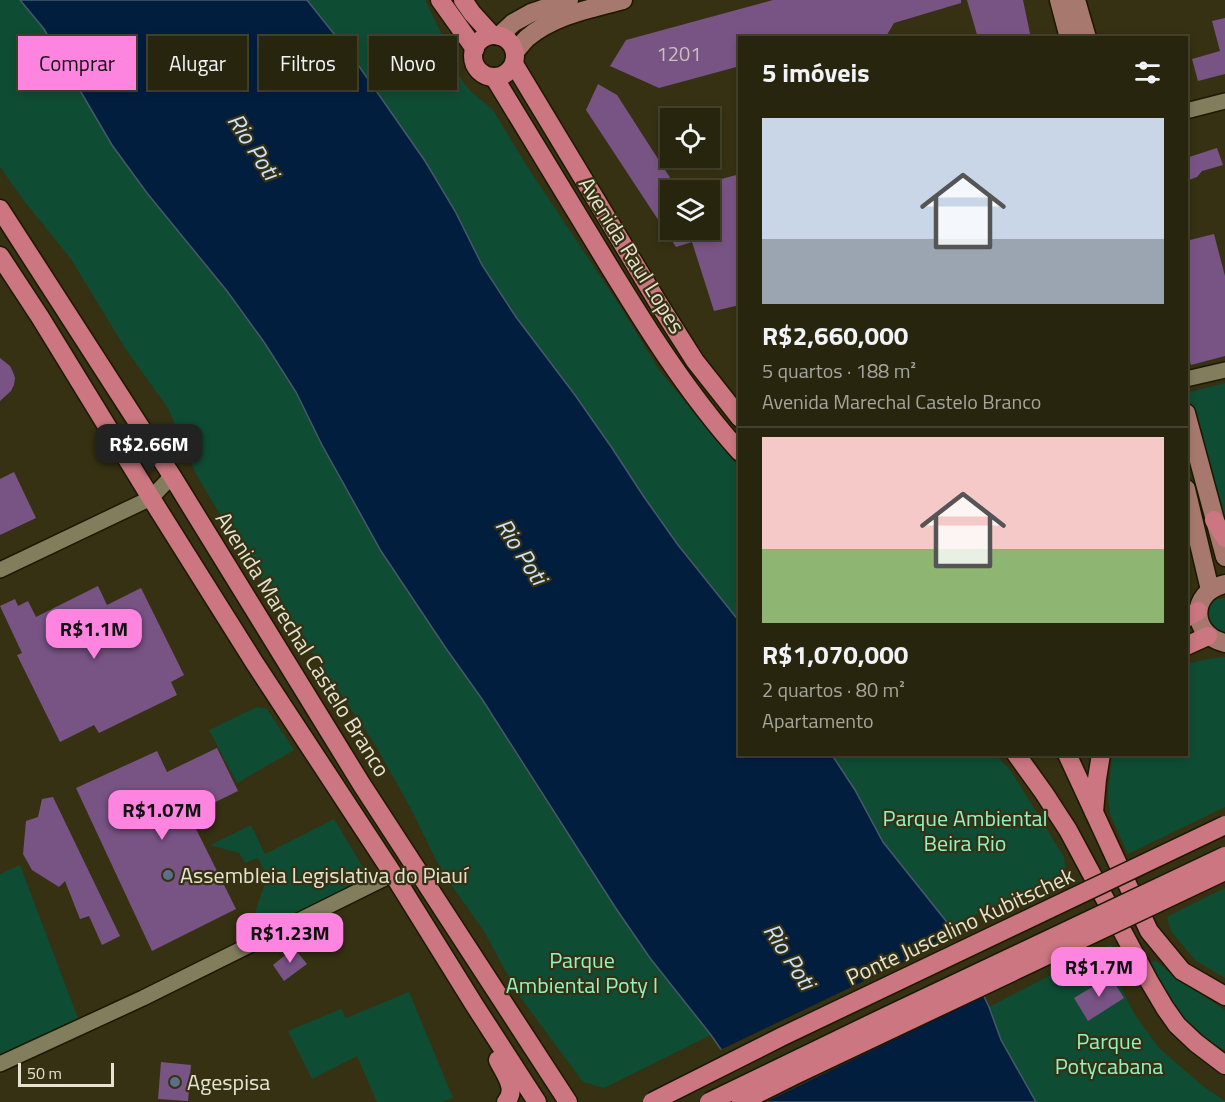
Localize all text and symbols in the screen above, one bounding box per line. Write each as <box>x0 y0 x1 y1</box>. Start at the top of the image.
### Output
chip: Comprar <box>18 36 136 90</box>
chip: Alugar <box>148 36 247 90</box>
chip: Filtros <box>259 36 357 90</box>
chip: Novo <box>369 36 457 90</box>
house number: 1201 <box>657 38 701 69</box>
text: 5 imóveis <box>762 53 869 92</box>
icon: filters <box>1131 56 1164 89</box>
water label: Rio Poti <box>219 106 291 189</box>
map controls <box>660 108 720 240</box>
button: locate <box>660 108 720 168</box>
icon: home <box>909 157 1017 265</box>
street label: Avenida Raul Lopes <box>570 170 694 340</box>
button: layers <box>660 180 720 240</box>
text: R$2,660,000 <box>762 316 908 355</box>
text: 5 quartos · 188 m² <box>762 355 916 386</box>
text: Avenida Marechal Castelo Branco <box>762 386 1041 417</box>
pin: R$2.66M <box>94 424 204 475</box>
text: R$2.66M <box>109 428 189 459</box>
icon: home <box>909 476 1017 584</box>
street label: Avenida Marechal Castelo Branco <box>207 505 399 783</box>
water label: Rio Poti <box>487 511 559 594</box>
pin: R$1.1M <box>45 609 143 660</box>
text: R$1.1M <box>60 613 128 644</box>
text: R$1,070,000 <box>762 635 908 674</box>
text: 2 quartos · 80 m² <box>762 674 905 705</box>
text: Apartamento <box>762 705 874 736</box>
pin: R$1.07M <box>107 790 217 841</box>
text: R$1.07M <box>122 794 202 825</box>
park label: Parque Ambiental Beira Rio <box>882 801 1048 860</box>
place label: Assembleia Legislativa do Piauí <box>180 858 470 892</box>
street label: Ponte Juscelino Kubitschek <box>840 858 1080 994</box>
marker: Assembleia Legislativa do Piauí <box>161 868 175 882</box>
pin: R$1.23M <box>235 913 345 964</box>
water label: Rio Poti <box>755 916 827 999</box>
text: R$1.23M <box>250 917 330 948</box>
park label: Parque Ambiental Poty I <box>506 943 658 1002</box>
pin: R$1.7M <box>1050 947 1148 998</box>
text: R$1.7M <box>1065 951 1133 982</box>
park label: Parque Potycabana <box>1055 1024 1163 1083</box>
scale bar <box>18 1060 114 1088</box>
text: 50 m <box>27 1061 62 1085</box>
place label: Agespisa <box>187 1065 270 1099</box>
marker: Agespisa <box>168 1075 182 1089</box>

